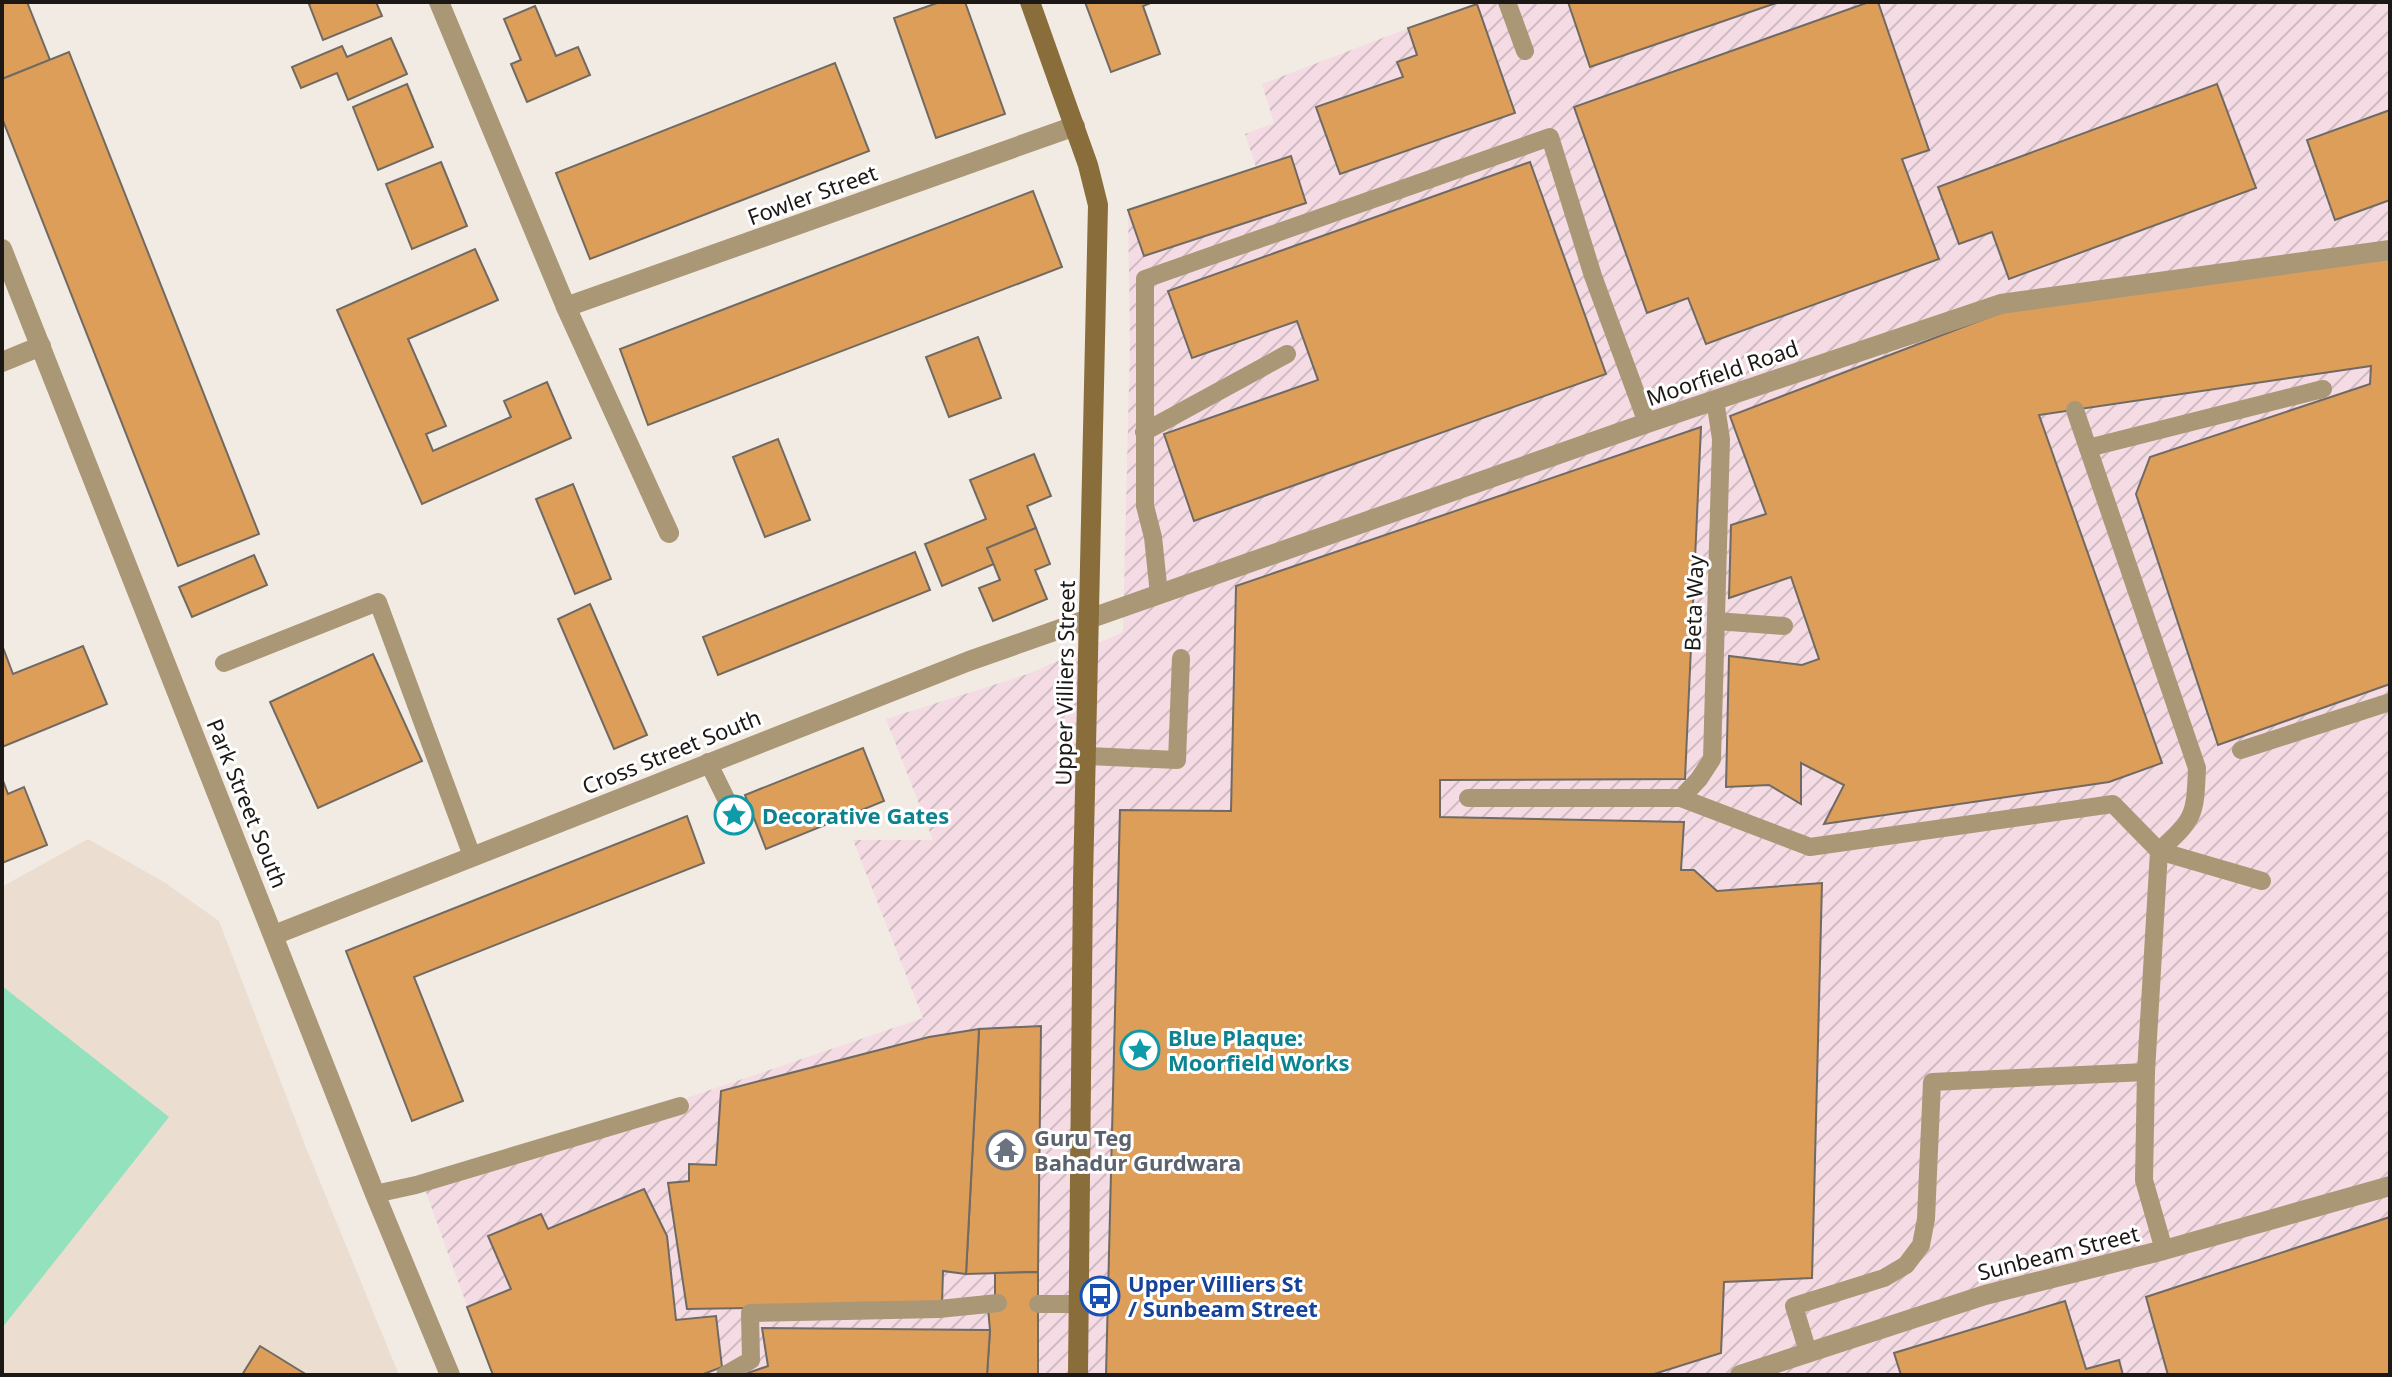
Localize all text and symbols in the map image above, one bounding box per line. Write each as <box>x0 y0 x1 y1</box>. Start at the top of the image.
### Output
street label: Fowler Street <box>743 157 881 231</box>
street label: Moorfield Road <box>1642 332 1802 412</box>
street label: Beta Way <box>1676 554 1710 652</box>
street label: Upper Villiers Street <box>1047 580 1081 786</box>
street label: Cross Street South <box>577 701 765 801</box>
street label: Park Street South <box>200 714 296 892</box>
place icon: Decorative Gates <box>713 794 755 836</box>
place label: Decorative Gates <box>762 800 949 830</box>
place label: Blue Plaque: Moorfield Works <box>1168 1022 1350 1077</box>
place icon: Blue Plaque: Moorfield Works <box>1119 1029 1161 1071</box>
place label: Guru Teg Bahadur Gurdwara <box>1034 1122 1241 1177</box>
temple icon: Guru Teg Bahadur Gurdwara <box>985 1129 1027 1171</box>
street label: Sunbeam Street <box>1974 1217 2142 1287</box>
place label: Upper Villiers St / Sunbeam Street <box>1128 1268 1318 1323</box>
bus stop icon: Upper Villiers St / Sunbeam Street <box>1079 1275 1121 1317</box>

